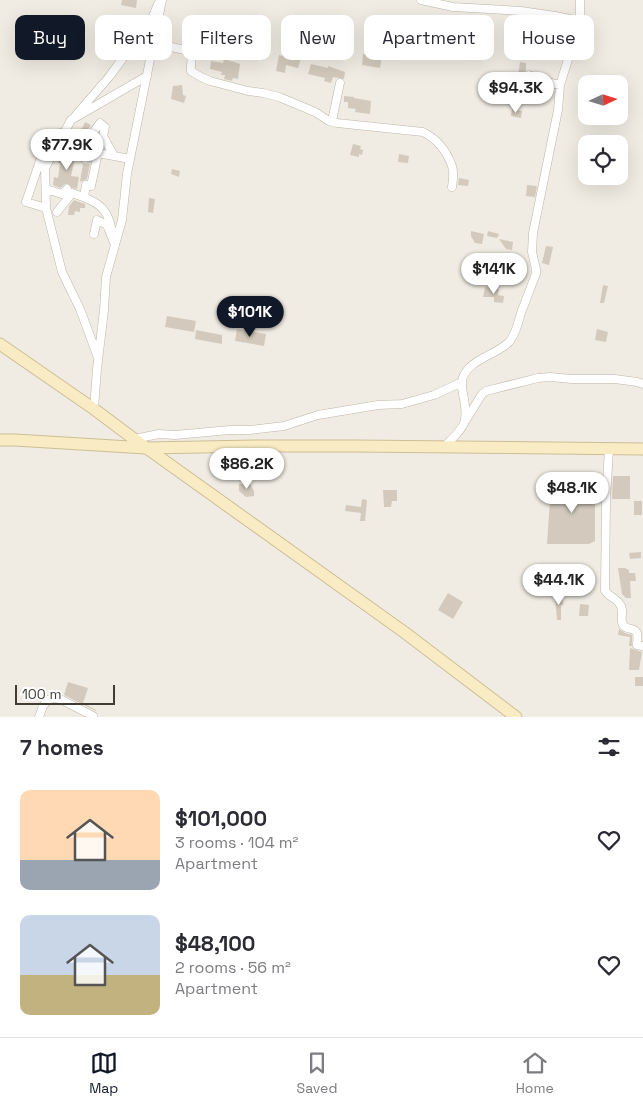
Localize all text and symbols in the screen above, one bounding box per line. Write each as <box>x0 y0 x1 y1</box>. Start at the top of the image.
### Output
chip: Buy <box>15 15 85 60</box>
chip: Rent <box>95 15 172 60</box>
chip: Filters <box>182 15 271 60</box>
chip: New <box>281 15 354 60</box>
chip: Apartment <box>364 15 494 60</box>
chip: House <box>504 15 594 60</box>
pin: $94.3K <box>475 72 557 114</box>
north arrow <box>578 75 628 125</box>
map controls <box>578 75 628 185</box>
text: $94.3K <box>489 77 543 98</box>
pin: $77.9K <box>26 128 108 171</box>
text: $77.9K <box>42 134 92 155</box>
button: locate <box>578 135 628 185</box>
pin: $141K <box>459 252 529 295</box>
text: $141K <box>472 258 516 279</box>
pin: $101K <box>215 296 285 338</box>
text: $101K <box>228 301 272 322</box>
pin: $86.2K <box>206 448 288 490</box>
text: $86.2K <box>220 453 274 474</box>
pin: $48.1K <box>531 472 613 514</box>
text: $48.1K <box>547 477 597 498</box>
pin: $44.1K <box>518 564 600 606</box>
text: $44.1K <box>533 569 585 590</box>
scale bar <box>15 682 115 705</box>
text: 100 m <box>22 685 61 703</box>
icon: filters <box>595 733 623 761</box>
text: 7 homes <box>20 734 104 761</box>
text: $101,000 <box>175 805 267 832</box>
icon: home <box>60 810 120 870</box>
icon: heart <box>595 826 623 854</box>
text: 3 rooms · 104 m² <box>175 832 298 853</box>
text: Apartment <box>175 853 258 874</box>
text: $48,100 <box>175 930 255 957</box>
icon: home <box>60 935 120 995</box>
icon: heart <box>595 951 623 979</box>
text: 2 rooms · 56 m² <box>175 957 291 978</box>
text: Apartment <box>175 978 258 999</box>
tab: Map <box>89 1049 118 1097</box>
tab: Saved <box>297 1049 337 1097</box>
tab: Home <box>516 1049 554 1097</box>

